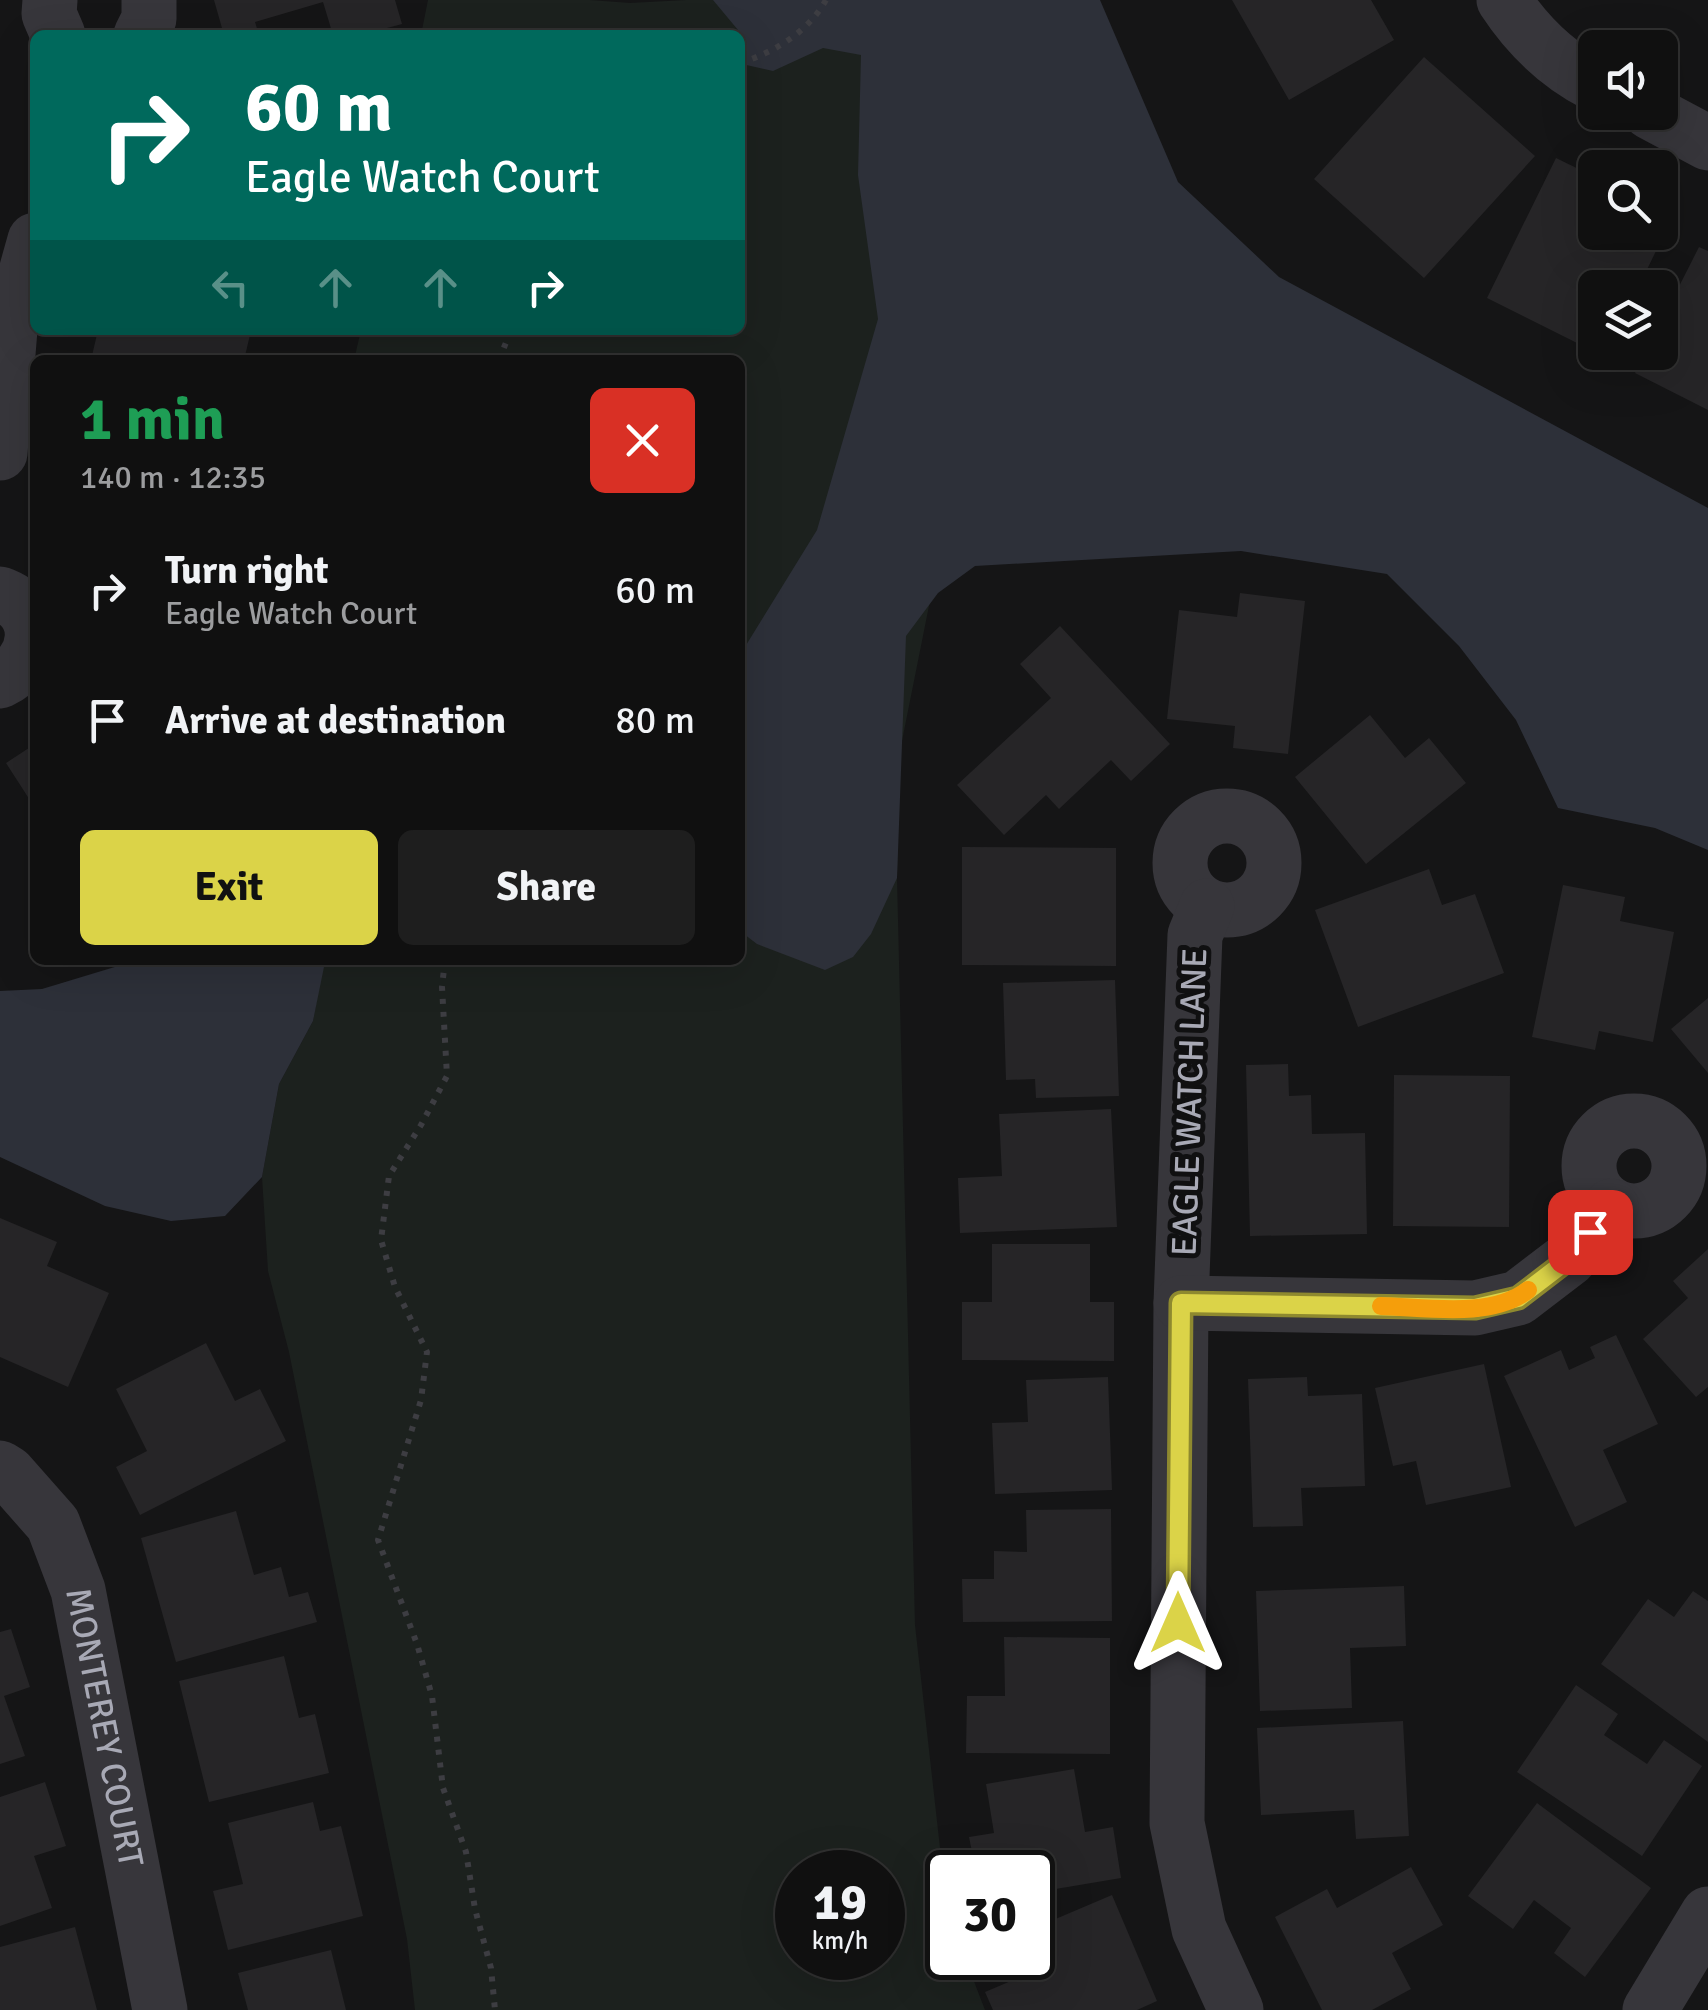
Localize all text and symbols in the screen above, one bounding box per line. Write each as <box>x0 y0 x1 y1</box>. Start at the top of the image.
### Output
map controls <box>1578 30 1678 370</box>
button: sound <box>1578 30 1678 130</box>
text: 60 m <box>245 64 393 150</box>
icon: right <box>80 70 210 200</box>
text: Eagle Watch Court <box>245 150 600 205</box>
button: search <box>1578 150 1678 250</box>
icon: left <box>203 260 258 315</box>
icon: ahead <box>308 260 363 315</box>
icon: ahead <box>413 260 468 315</box>
icon: right <box>518 260 573 315</box>
button: layers <box>1578 270 1678 370</box>
text: 1 min <box>80 383 225 457</box>
button: close <box>590 388 695 493</box>
text: 140 m · 12:35 <box>80 458 266 497</box>
text: Turn right <box>165 547 329 594</box>
icon: right <box>80 563 135 618</box>
text: 60 m <box>615 567 695 614</box>
text: Eagle Watch Court <box>165 594 417 633</box>
icon: arrive <box>80 693 135 748</box>
text: Arrive at destination <box>165 697 506 744</box>
text: 80 m <box>615 697 695 744</box>
button: Exit <box>80 830 378 945</box>
button: Share <box>398 830 695 945</box>
street label: EAGLE WATCH LANE <box>1163 947 1216 1257</box>
pin <box>1548 1190 1633 1275</box>
icon: arrive <box>1563 1205 1618 1260</box>
position arrow <box>1126 1571 1230 1675</box>
street label: MONTEREY COURT <box>56 1584 153 1871</box>
speed limit sign: 30 <box>925 1850 1055 1980</box>
text: 19 <box>813 1872 867 1934</box>
text: km/h <box>812 1925 868 1956</box>

